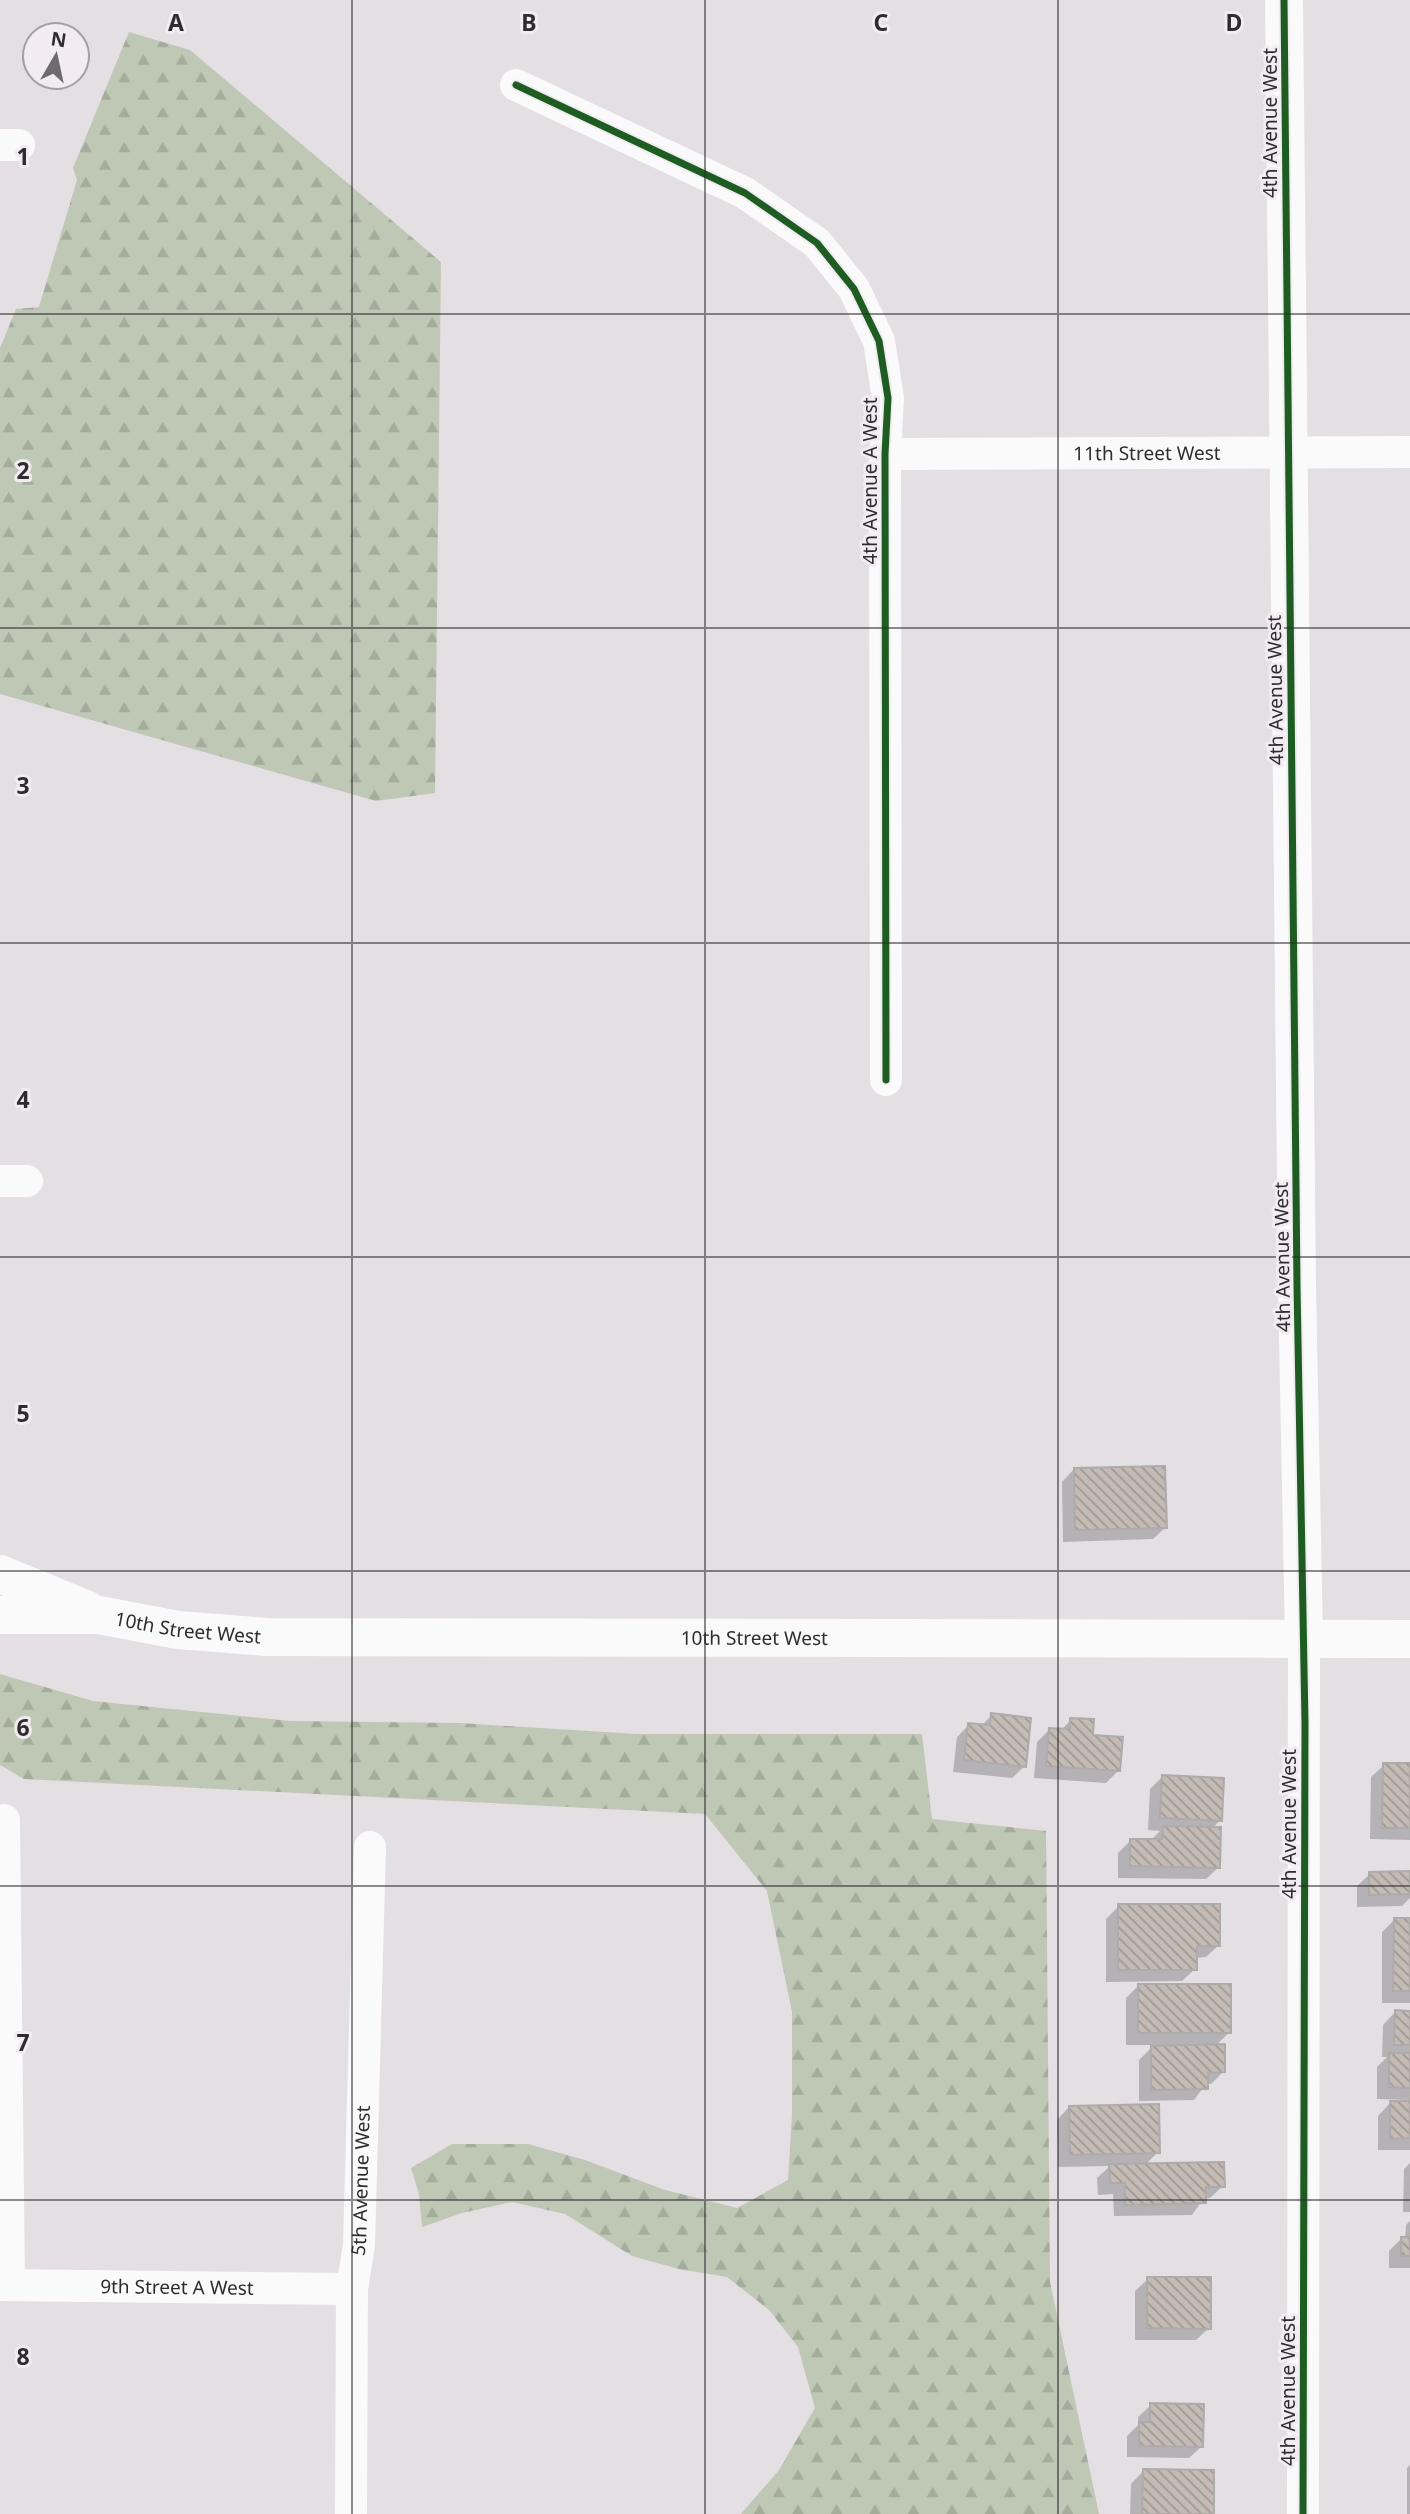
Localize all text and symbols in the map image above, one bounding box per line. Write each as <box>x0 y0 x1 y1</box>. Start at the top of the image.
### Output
text: A <box>168 6 184 38</box>
text: B <box>521 6 537 38</box>
text: C <box>874 6 889 38</box>
text: D <box>1226 6 1242 38</box>
north arrow <box>21 21 91 91</box>
text: N <box>49 25 68 53</box>
street label: 4th Avenue West <box>1257 48 1283 198</box>
text: 1 <box>16 140 30 172</box>
street label: 4th Avenue A West <box>857 397 883 565</box>
street label: 11th Street West <box>1073 440 1221 466</box>
text: 2 <box>16 454 30 486</box>
street label: 4th Avenue West <box>1261 615 1289 765</box>
text: 3 <box>16 769 30 801</box>
text: 4 <box>16 1083 30 1115</box>
street label: 4th Avenue West <box>1268 1182 1296 1332</box>
text: 5 <box>16 1397 30 1429</box>
street label: 10th Street West <box>113 1605 262 1649</box>
street label: 10th Street West <box>681 1625 828 1651</box>
text: 6 <box>16 1711 30 1743</box>
street label: 4th Avenue West <box>1276 1749 1302 1899</box>
text: 7 <box>16 2026 30 2058</box>
street label: 5th Avenue West <box>344 2105 376 2258</box>
street label: 9th Street A West <box>100 2273 254 2301</box>
street label: 4th Avenue West <box>1275 2316 1301 2466</box>
text: 8 <box>16 2340 30 2372</box>

